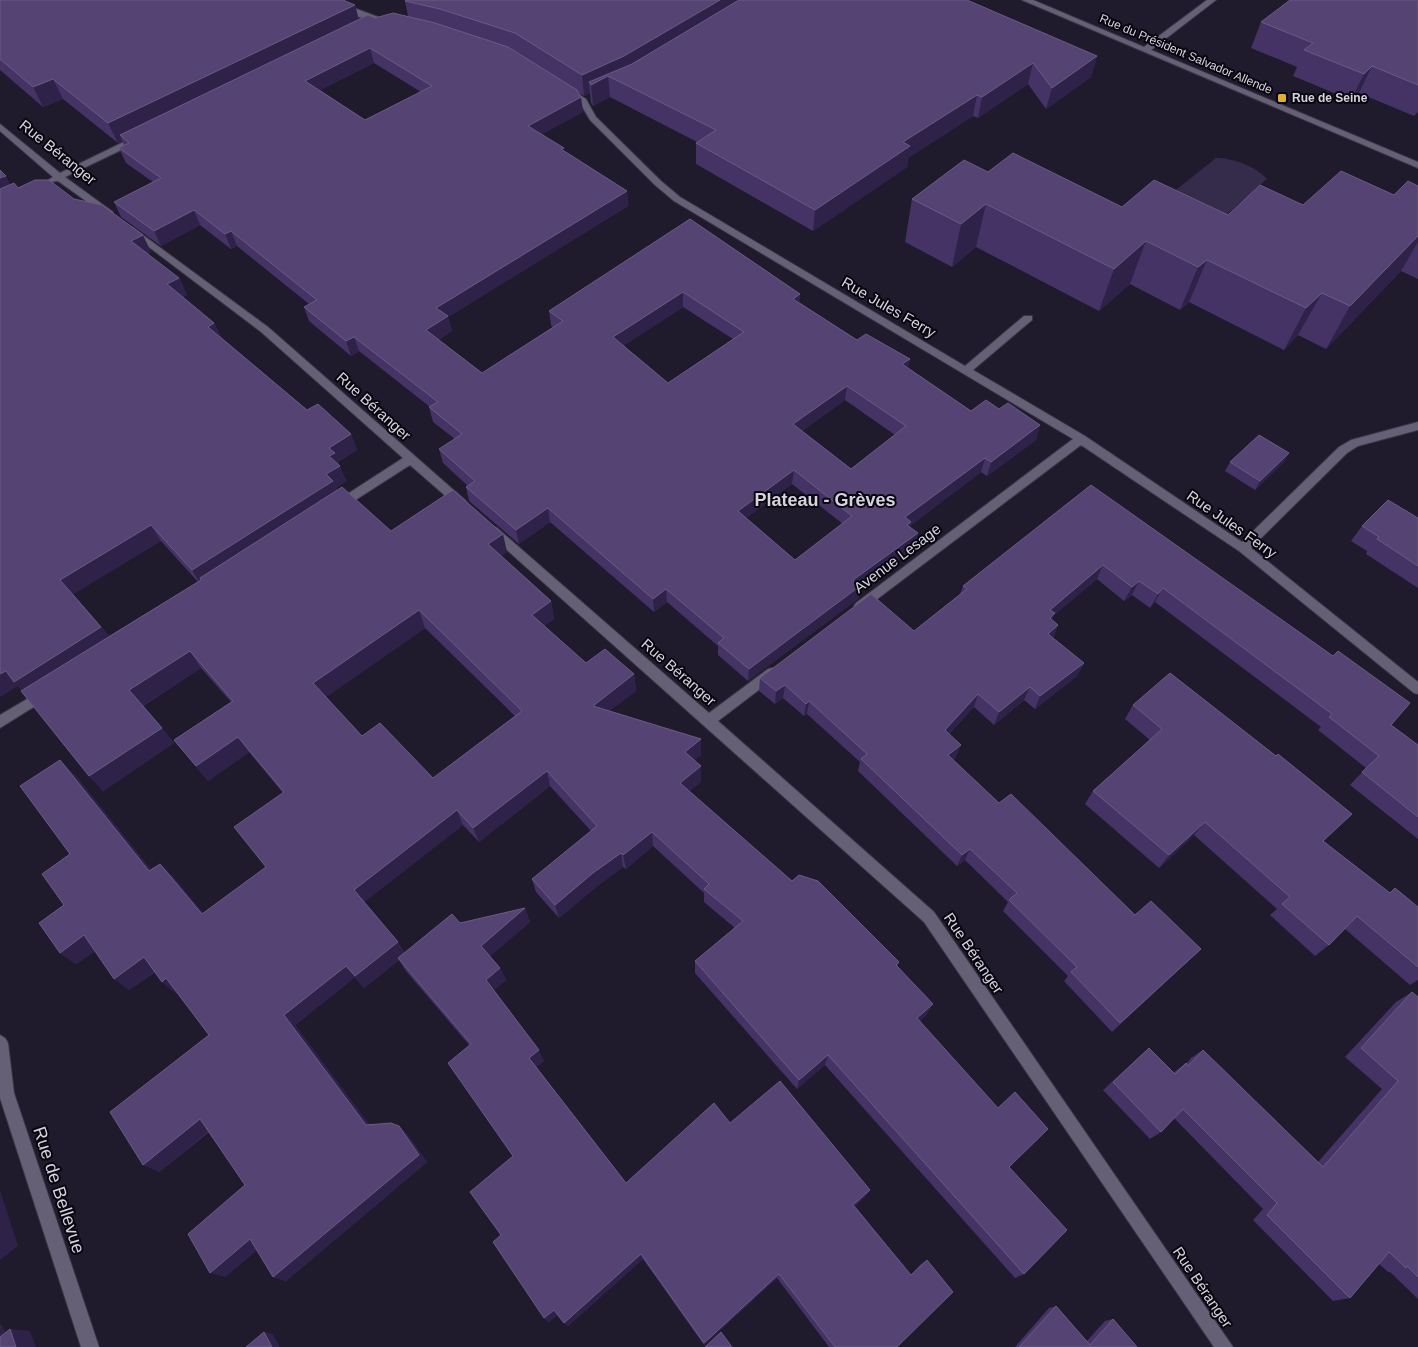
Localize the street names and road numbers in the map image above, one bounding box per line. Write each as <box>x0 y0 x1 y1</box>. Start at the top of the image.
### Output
street label: Rue du Président Salvador Allende <box>1098 11 1275 97</box>
street label: Rue Béranger <box>16 116 100 188</box>
street label: Rue Jules Ferry <box>839 273 940 341</box>
street label: Rue Béranger <box>334 368 414 444</box>
street label: Rue Jules Ferry <box>1184 487 1281 562</box>
street label: Avenue Lesage <box>850 520 944 596</box>
street label: Rue Béranger <box>638 635 720 709</box>
street label: Rue Béranger <box>941 910 1007 996</box>
street label: Rue de Bellevue <box>29 1124 89 1256</box>
street label: Rue Béranger <box>1170 1244 1236 1330</box>

